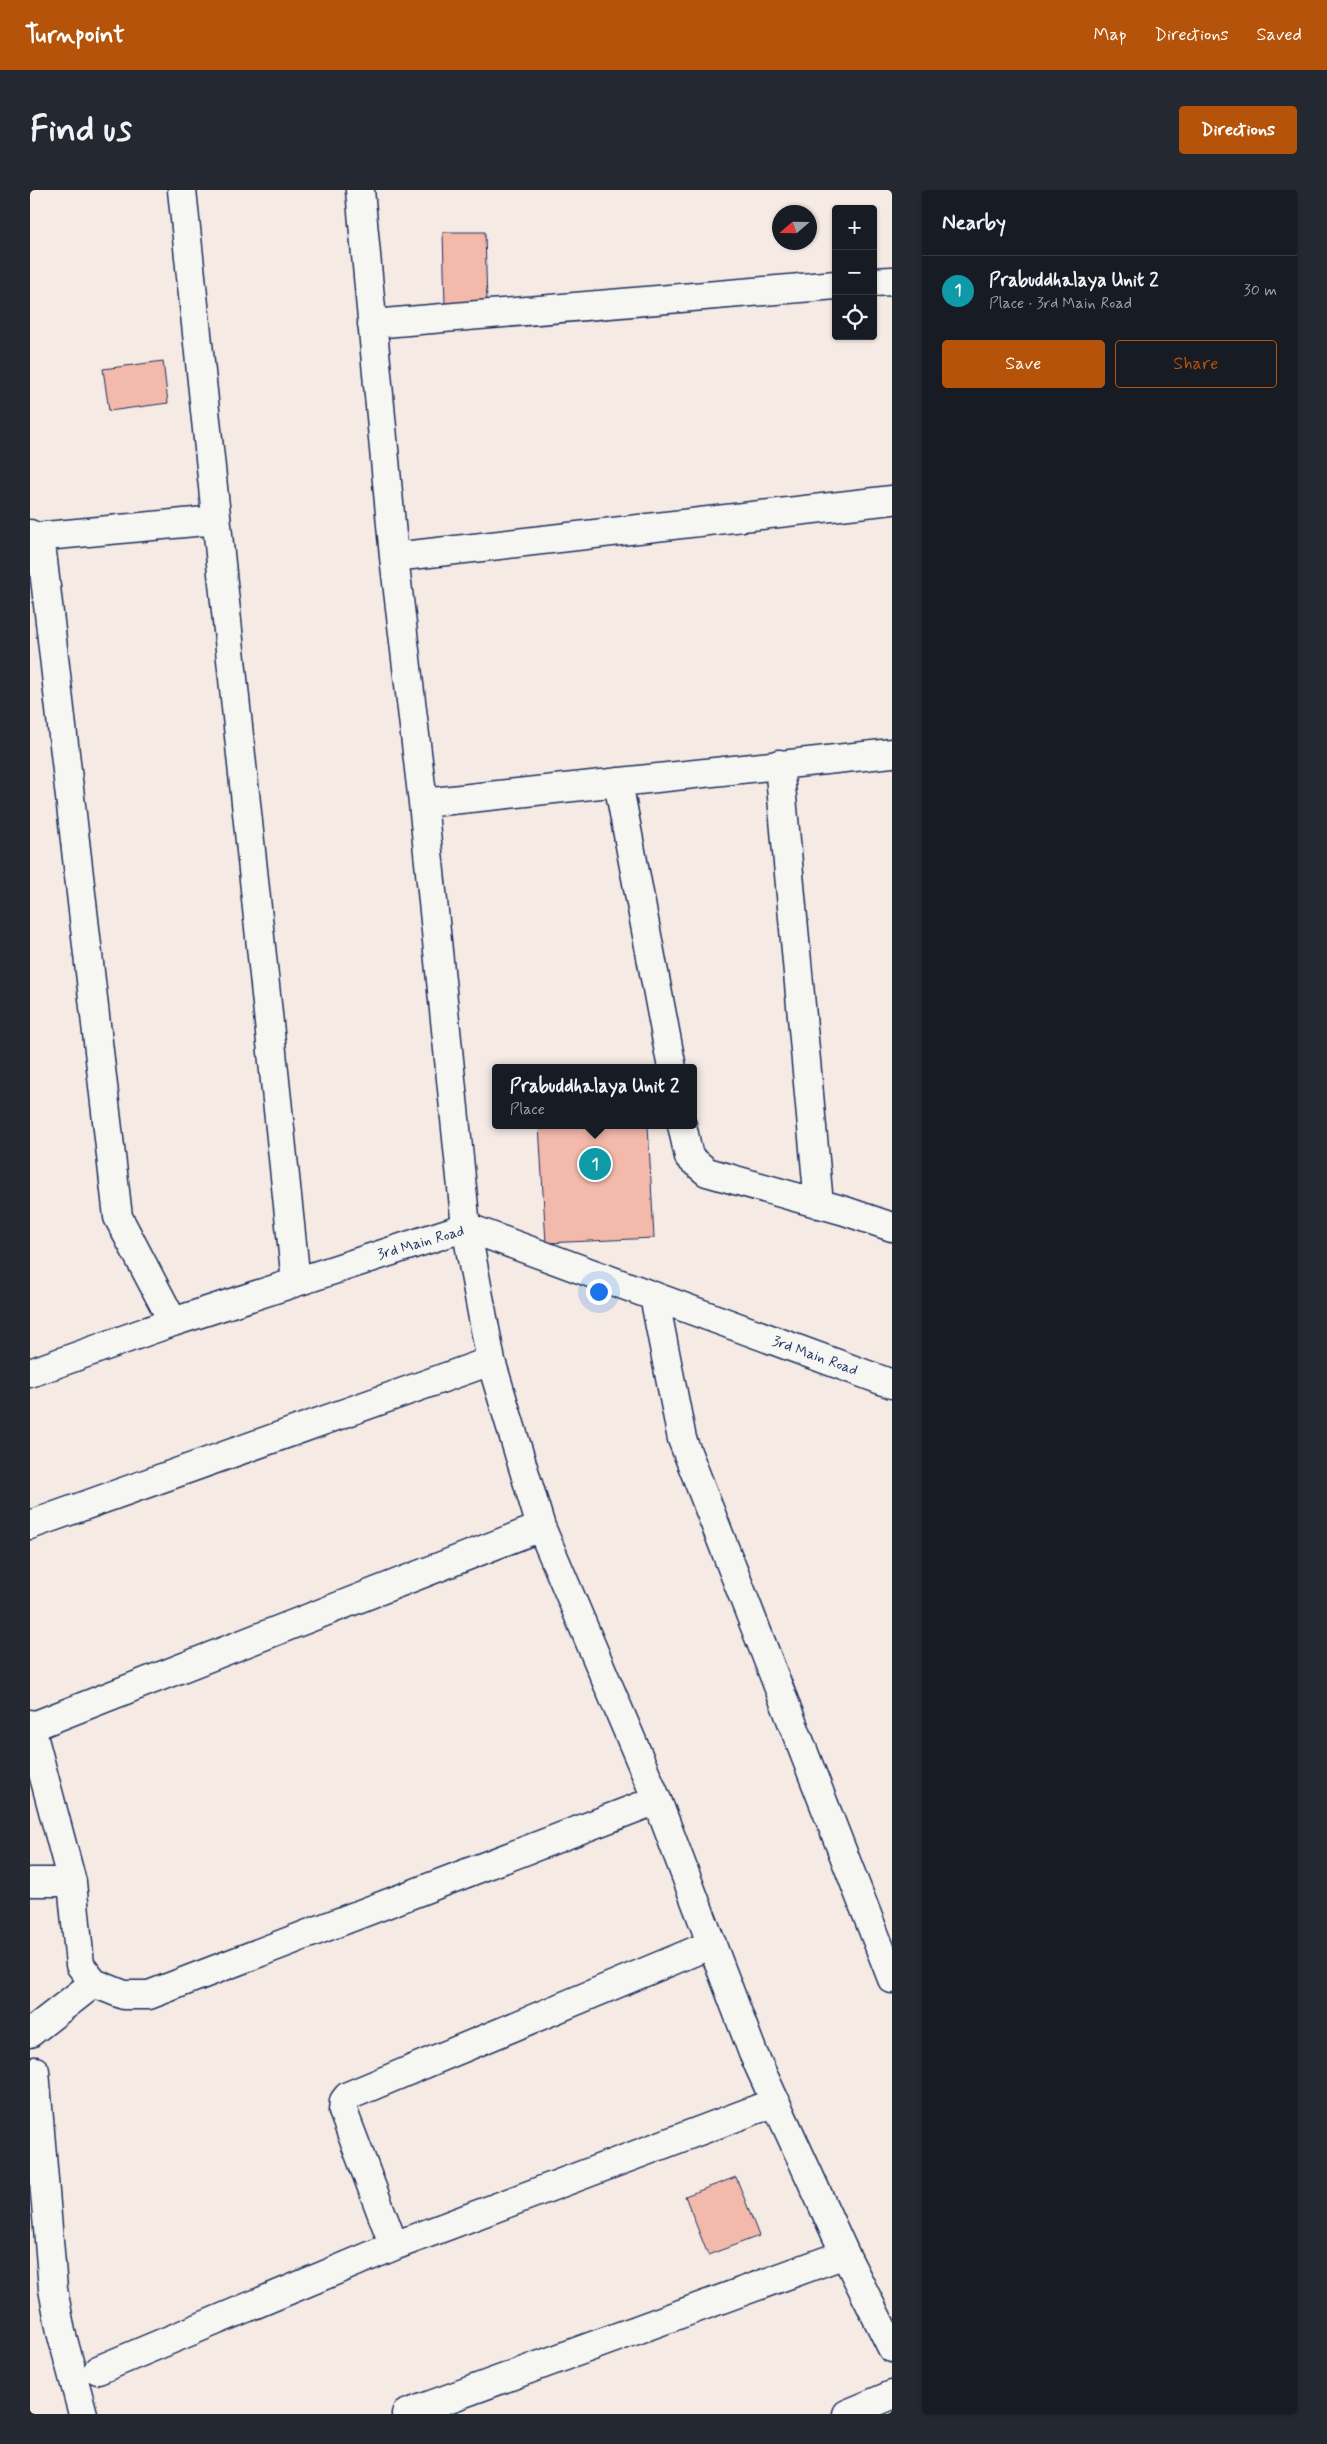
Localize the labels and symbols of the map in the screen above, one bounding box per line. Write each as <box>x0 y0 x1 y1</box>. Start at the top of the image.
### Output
north arrow <box>772 205 817 250</box>
pin: 1 <box>579 1145 611 1183</box>
street label: 3rd Main Road <box>375 1221 467 1265</box>
your location <box>586 1279 612 1305</box>
street label: 3rd Main Road <box>770 1331 860 1381</box>

